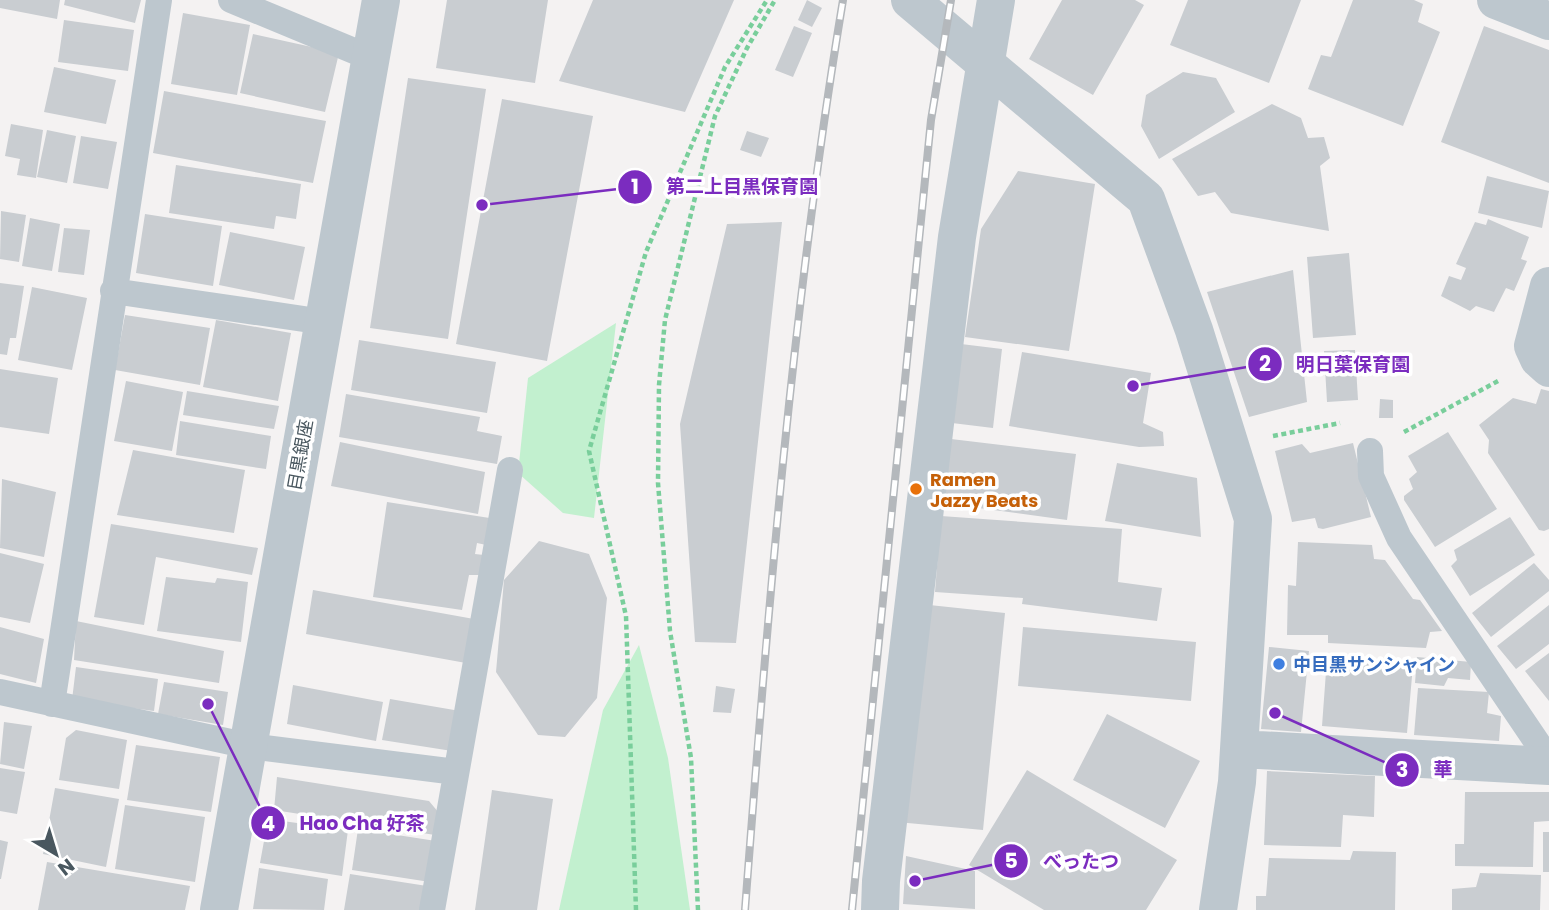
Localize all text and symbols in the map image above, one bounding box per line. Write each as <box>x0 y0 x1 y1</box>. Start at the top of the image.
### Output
callout: 第二上目黒保育園 <box>617 167 832 207</box>
text: 1 <box>631 172 639 201</box>
text: 第二上目黒保育園 <box>666 173 818 200</box>
callout: 明日葉保育園 <box>1247 344 1424 384</box>
text: 2 <box>1259 349 1271 378</box>
text: 明日葉保育園 <box>1296 351 1410 378</box>
street label: 目黒銀座 <box>281 417 319 493</box>
place label: Ramen Jazzy Beats <box>930 467 1038 513</box>
marker: Ramen Jazzy Beats <box>908 481 924 497</box>
place label: 中目黒サンシャイン <box>1293 652 1455 677</box>
marker: 中目黒サンシャイン <box>1271 656 1287 672</box>
callout: 華 <box>1385 750 1467 790</box>
text: 3 <box>1396 755 1408 784</box>
text: 華 <box>1433 756 1453 783</box>
callout: Hao Cha 好茶 <box>251 803 439 843</box>
text: 4 <box>261 809 275 838</box>
text: Hao Cha 好茶 <box>299 810 425 837</box>
north arrow <box>21 819 91 889</box>
callout: べったつ <box>994 841 1133 881</box>
text: 5 <box>1004 846 1018 875</box>
text: べったつ <box>1043 848 1119 875</box>
text: N <box>52 852 80 882</box>

